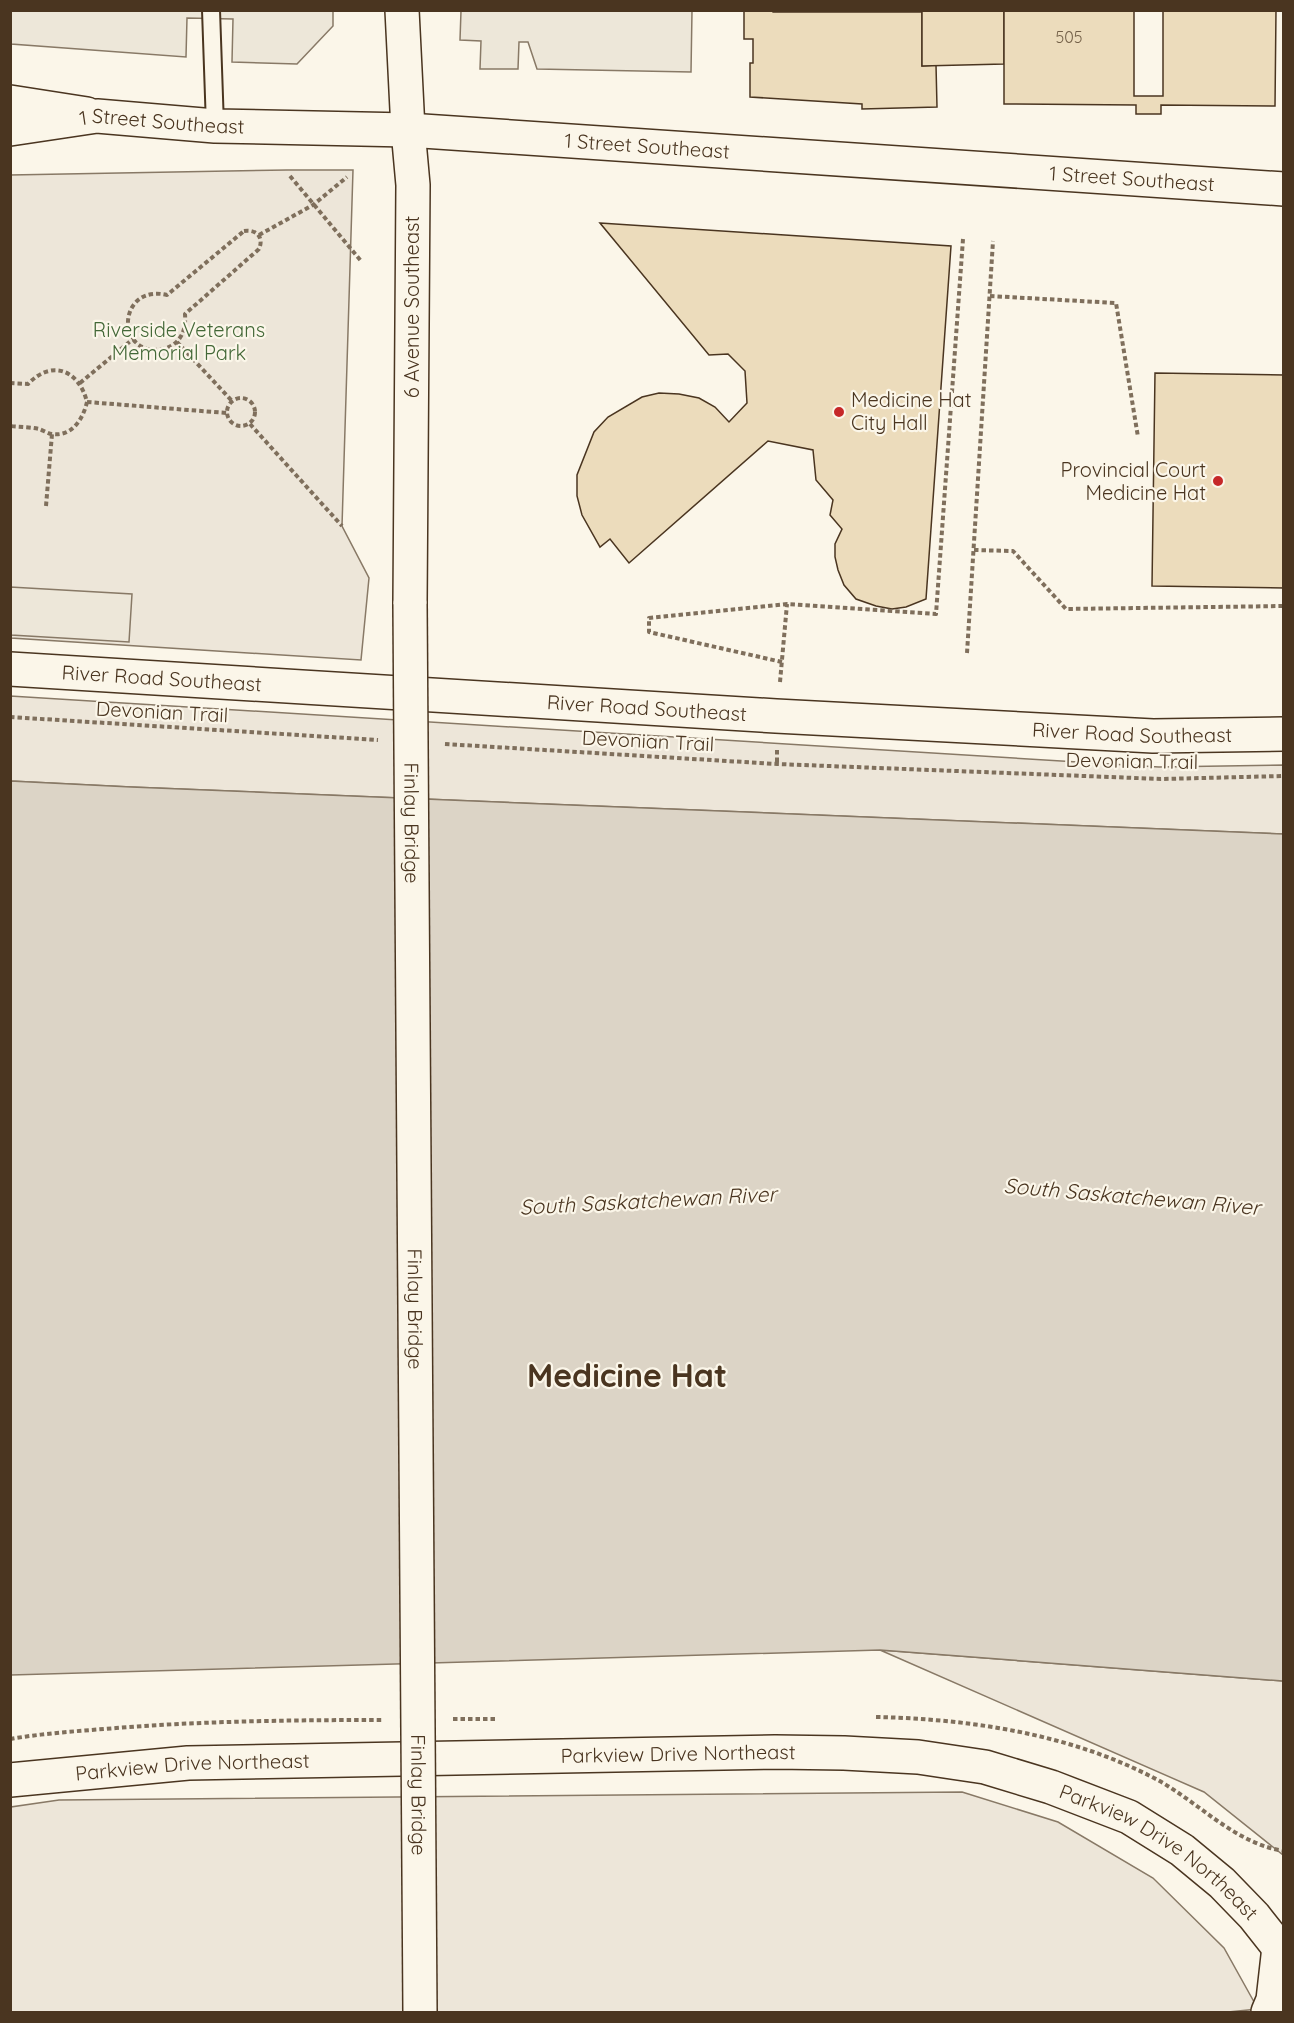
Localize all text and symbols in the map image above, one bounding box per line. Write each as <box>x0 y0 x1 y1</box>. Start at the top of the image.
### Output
house number: 505 <box>1056 27 1082 47</box>
street label: 1 Street Southeast <box>77 103 245 139</box>
street label: 1 Street Southeast <box>564 128 731 164</box>
street label: 1 Street Southeast <box>1048 160 1216 196</box>
street label: 6 Avenue Southeast <box>399 215 424 398</box>
park label: Riverside Veterans Memorial Park <box>93 317 265 365</box>
place label: Medicine Hat City Hall <box>851 387 972 435</box>
marker: Medicine Hat City Hall <box>832 405 846 419</box>
place label: Provincial Court Medicine Hat <box>1061 457 1206 505</box>
marker: Provincial Court Medicine Hat <box>1211 474 1225 488</box>
street label: River Road Southeast <box>61 659 263 696</box>
street label: River Road Southeast <box>546 689 748 726</box>
street label: Devonian Trail <box>95 696 229 727</box>
street label: River Road Southeast <box>1031 717 1233 748</box>
street label: Devonian Trail <box>581 725 715 756</box>
street label: Devonian Trail <box>1065 747 1199 774</box>
street label: Finlay Bridge <box>399 762 425 884</box>
water label: South Saskatchewan River <box>1003 1172 1264 1220</box>
water label: South Saskatchewan River <box>519 1180 780 1220</box>
street label: Finlay Bridge <box>403 1248 428 1370</box>
district label: Medicine Hat <box>527 1355 727 1395</box>
street label: Finlay Bridge <box>406 1734 432 1856</box>
street label: Parkview Drive Northeast <box>560 1739 796 1768</box>
street label: Parkview Drive Northeast <box>74 1748 310 1786</box>
street label: Parkview Drive Northeast <box>1056 1778 1264 1925</box>

